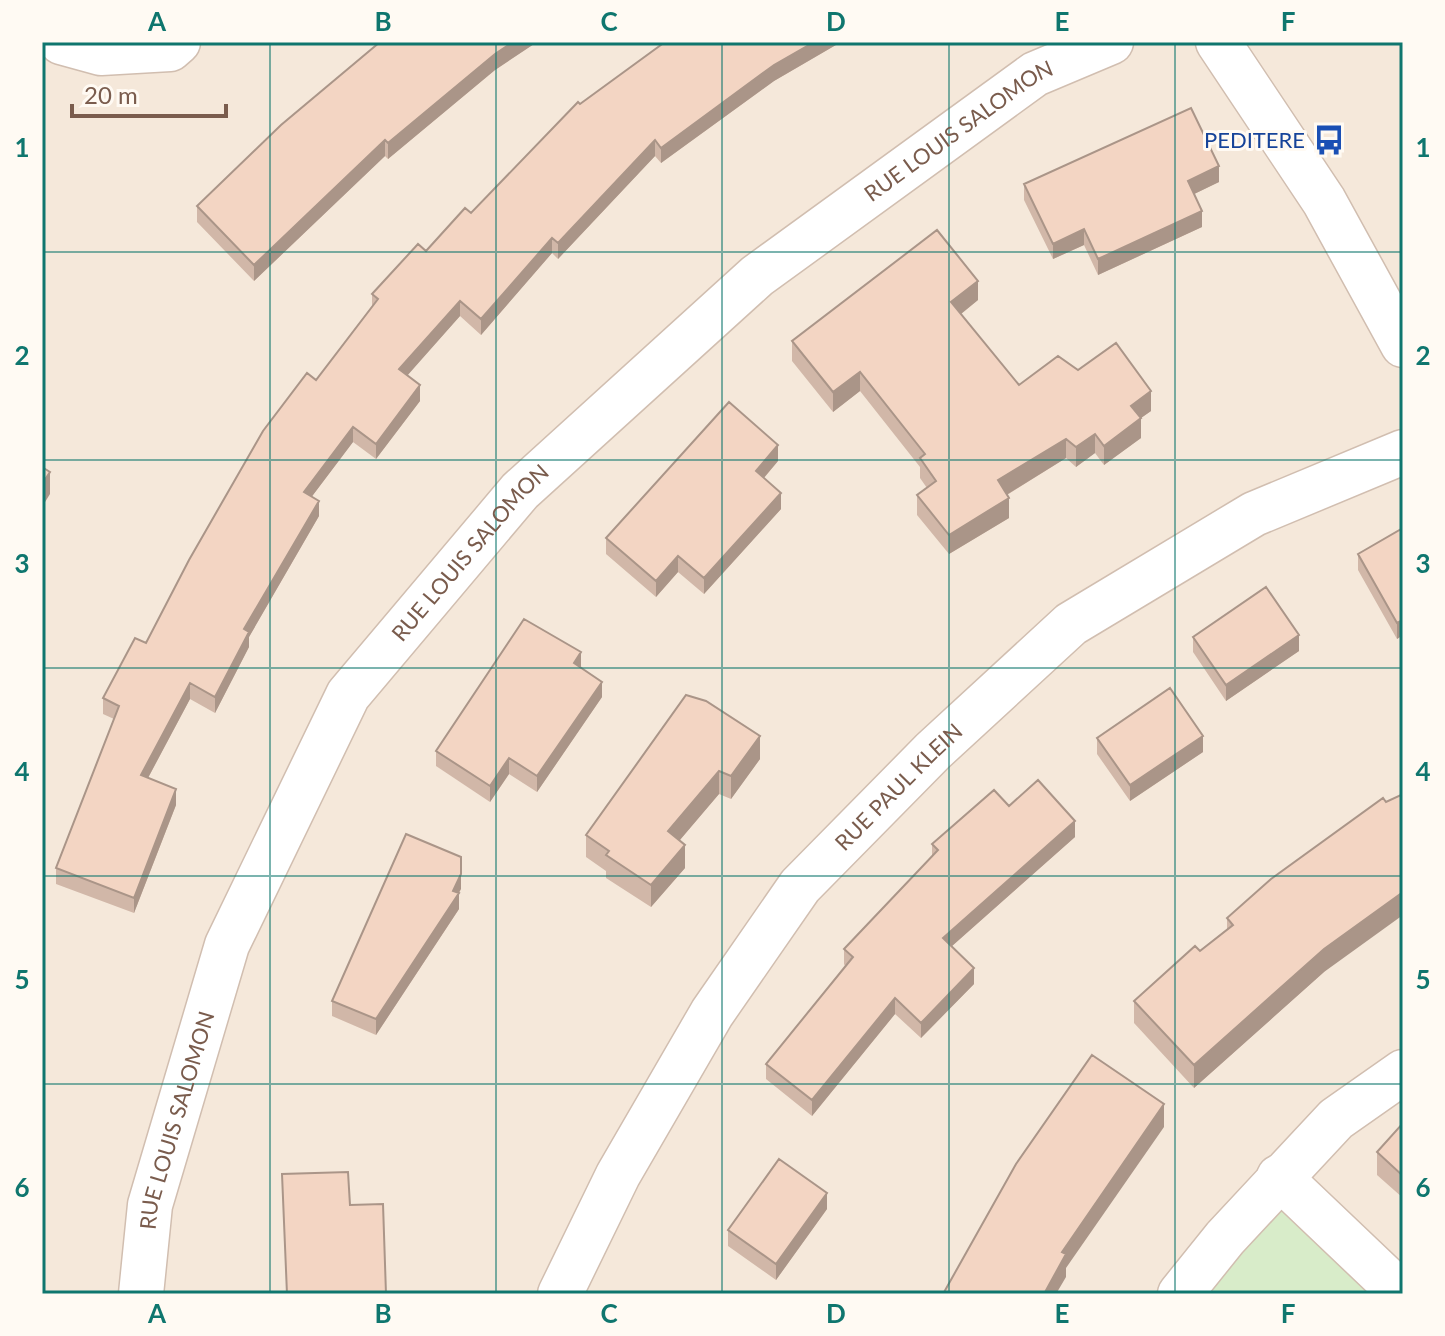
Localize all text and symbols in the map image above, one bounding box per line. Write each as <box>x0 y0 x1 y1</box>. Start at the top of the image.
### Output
text: A <box>147 5 167 37</box>
text: B <box>374 5 392 37</box>
text: C <box>600 5 618 37</box>
text: D <box>826 5 846 37</box>
text: E <box>1055 5 1069 37</box>
text: F <box>1281 5 1295 37</box>
street label: RUE LOUIS SALOMON <box>859 54 1057 207</box>
scale bar <box>72 68 226 118</box>
text: 20 m <box>84 80 138 109</box>
bus stop icon: PEDITERE <box>1312 123 1346 157</box>
place label: PEDITERE <box>1204 126 1305 153</box>
text: 1 <box>14 131 30 163</box>
text: 1 <box>1415 131 1431 163</box>
text: 2 <box>14 339 30 371</box>
text: 2 <box>1415 339 1431 371</box>
street label: RUE LOUIS SALOMON <box>385 458 554 646</box>
text: 3 <box>14 547 30 579</box>
text: 3 <box>1415 547 1431 579</box>
street label: RUE PAUL KLEIN <box>829 717 967 856</box>
text: 4 <box>14 755 30 787</box>
text: 4 <box>1415 755 1431 787</box>
text: 5 <box>14 963 30 995</box>
text: 5 <box>1415 963 1431 995</box>
street label: RUE LOUIS SALOMON <box>134 1008 220 1231</box>
text: 6 <box>14 1171 30 1203</box>
text: 6 <box>1415 1171 1431 1203</box>
text: A <box>147 1297 167 1329</box>
text: B <box>374 1297 392 1329</box>
text: C <box>600 1297 618 1329</box>
text: D <box>826 1297 846 1329</box>
text: E <box>1055 1297 1069 1329</box>
text: F <box>1281 1297 1295 1329</box>

